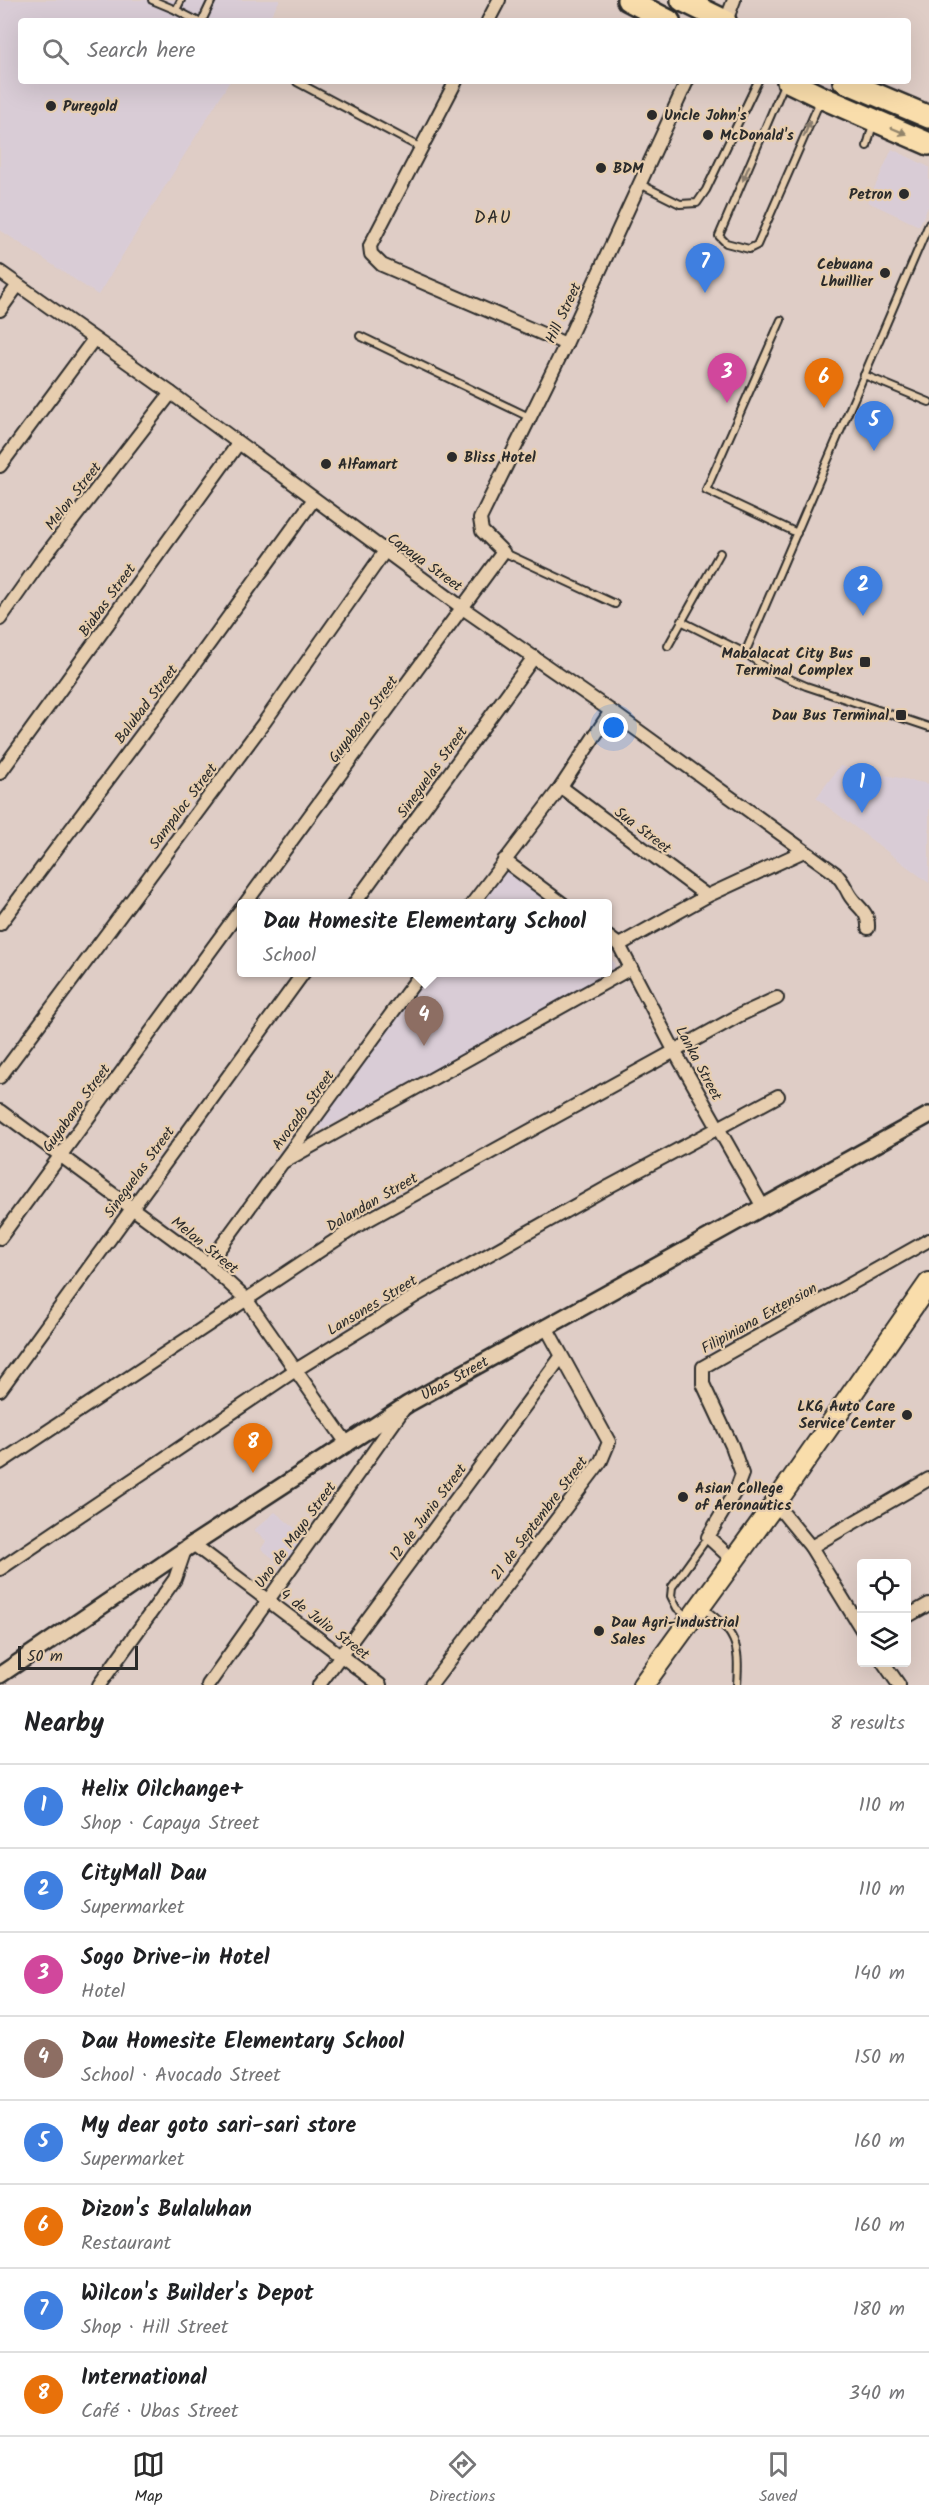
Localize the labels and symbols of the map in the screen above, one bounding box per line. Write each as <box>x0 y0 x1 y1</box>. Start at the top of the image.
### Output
place label: Puregold <box>63 95 118 119</box>
marker: Puregold <box>44 99 58 113</box>
place label: Uncle John's <box>664 104 747 128</box>
marker: Uncle John's <box>645 108 659 122</box>
one-way arrow <box>803 120 813 138</box>
place label: McDonald's <box>720 124 794 148</box>
one-way arrow <box>890 127 908 136</box>
marker: McDonald's <box>701 128 715 142</box>
place label: BDM <box>613 157 644 181</box>
marker: BDM <box>594 161 608 175</box>
one-way arrow <box>741 165 751 183</box>
place label: Petron <box>849 183 892 207</box>
marker: Petron <box>897 187 911 201</box>
district label: DAU <box>474 204 512 233</box>
pin: 7 <box>686 244 724 293</box>
place label: Cebuana Lhuillier <box>817 253 874 294</box>
marker: Cebuana Lhuillier <box>878 266 892 280</box>
street label: Hill Street <box>539 279 589 348</box>
pin: 3 <box>708 354 746 403</box>
pin: 6 <box>804 358 844 408</box>
pin: 5 <box>854 402 894 451</box>
place label: Bliss Hotel <box>464 446 536 470</box>
marker: Bliss Hotel <box>445 450 459 464</box>
place label: Alfamart <box>338 453 398 477</box>
street label: Melon Street <box>39 457 108 536</box>
marker: Alfamart <box>319 457 333 471</box>
street label: Capaya Street <box>382 527 467 599</box>
street label: Biabas Street <box>73 559 143 642</box>
pin: 2 <box>844 566 882 616</box>
place label: Mabalacat City Bus Terminal Complex <box>722 642 854 683</box>
marker: Mabalacat City Bus Terminal Complex <box>858 655 872 669</box>
street label: Balubad Street <box>109 660 185 749</box>
street label: Guyabano Street <box>323 671 405 768</box>
place label: Dau Bus Terminal <box>772 704 889 728</box>
marker: Dau Bus Terminal <box>894 708 908 722</box>
your location <box>599 713 628 742</box>
street label: Sineguelas Street <box>391 721 475 824</box>
street label: Sampaloc Street <box>143 758 224 855</box>
pin: 1 <box>842 764 882 813</box>
street label: Sua Street <box>609 801 676 860</box>
pin: 4 <box>404 996 444 1046</box>
street label: Lanka Street <box>668 1022 728 1105</box>
street label: Guyabano Street <box>36 1059 117 1158</box>
street label: Avocado Street <box>266 1065 341 1156</box>
street label: Sineguelas Street <box>98 1121 182 1224</box>
street label: Dalandan Street <box>322 1167 423 1239</box>
street label: Melon Street <box>165 1211 244 1281</box>
street label: Lansones Street <box>323 1269 422 1342</box>
street label: Filipiniana Extension <box>697 1277 822 1361</box>
street label: Ubas Street <box>417 1350 494 1408</box>
place label: LKG Auto Care Service Center <box>797 1395 896 1436</box>
marker: LKG Auto Care Service Center <box>900 1408 914 1422</box>
pin: 8 <box>234 1424 272 1473</box>
street label: 21 de Septembre Street <box>485 1451 595 1586</box>
street label: 12 de Junio Street <box>384 1459 474 1566</box>
street label: Uno de Mayo Street <box>249 1477 343 1594</box>
place label: Asian College of Aeronautics <box>695 1477 791 1518</box>
marker: Asian College of Aeronautics <box>676 1490 690 1504</box>
street label: 4 de Julio Street <box>274 1583 374 1667</box>
place label: Dau Agri-Industrial Sales <box>611 1611 739 1652</box>
marker: Dau Agri-Industrial Sales <box>592 1624 606 1638</box>
scale bar <box>18 1643 138 1670</box>

